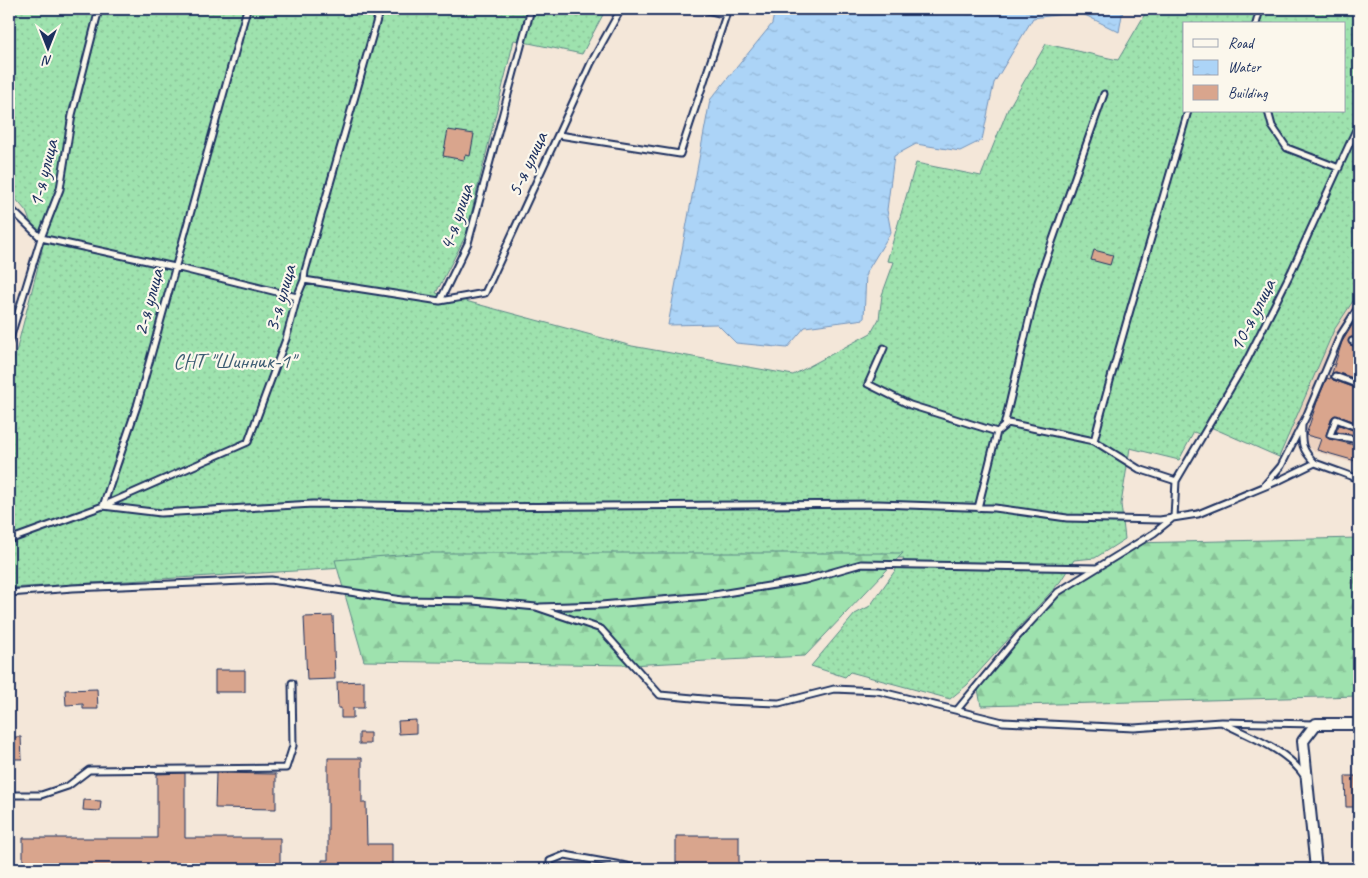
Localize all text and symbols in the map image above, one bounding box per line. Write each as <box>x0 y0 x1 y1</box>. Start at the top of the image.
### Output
north arrow <box>22 22 72 72</box>
legend <box>1183 22 1346 112</box>
text: Road <box>1228 34 1255 53</box>
text: N <box>41 52 52 69</box>
text: Water <box>1228 58 1262 77</box>
text: Building <box>1228 84 1268 103</box>
street label: 5-я улица <box>501 126 554 200</box>
street label: 1-я улица <box>22 135 64 209</box>
street label: 4-я улица <box>433 179 479 253</box>
street label: 3-я улица <box>258 260 302 334</box>
street label: 2-я улица <box>127 264 170 338</box>
street label: 10-я улица <box>1223 273 1282 356</box>
park label: СНТ "Шинник-1" <box>173 348 299 374</box>

